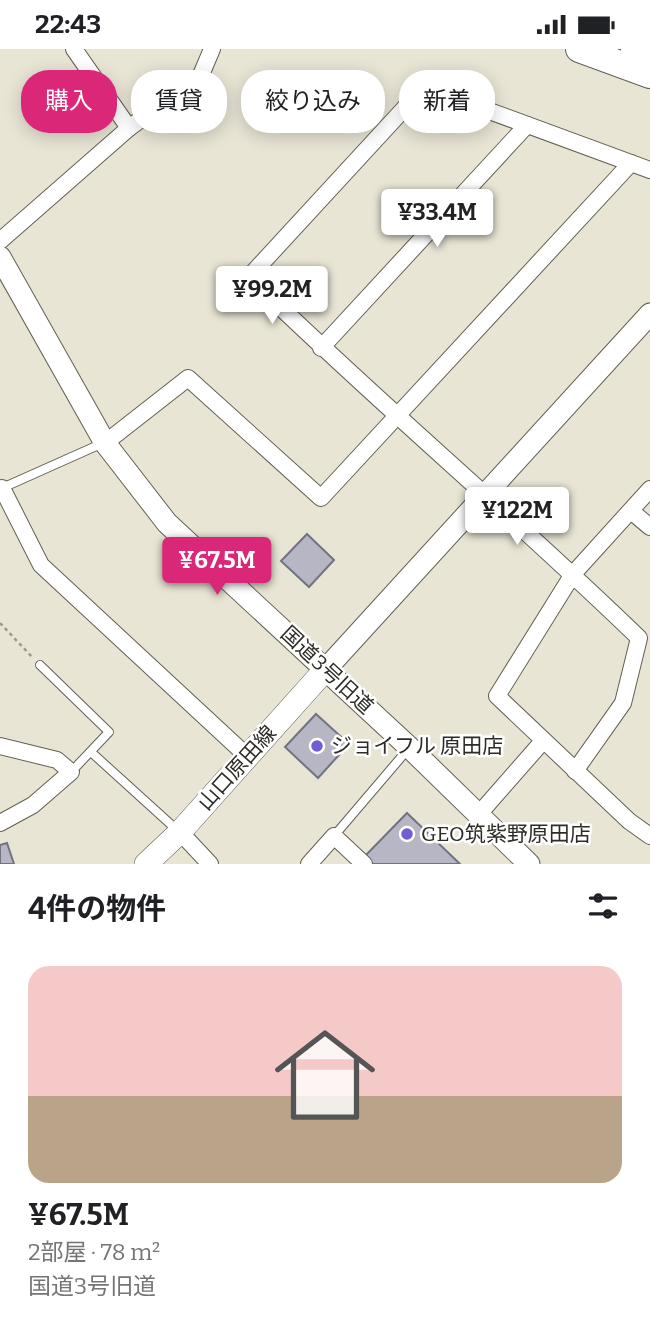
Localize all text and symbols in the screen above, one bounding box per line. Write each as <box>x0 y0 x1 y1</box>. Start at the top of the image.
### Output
text: 22:43 <box>35 9 101 40</box>
chip: 購入 <box>21 70 117 133</box>
chip: 賃貸 <box>131 70 227 133</box>
chip: 絞り込み <box>241 70 385 133</box>
chip: 新着 <box>399 70 495 133</box>
pin: ¥33.4M <box>380 189 494 249</box>
text: ¥33.4M <box>397 198 477 226</box>
pin: ¥99.2M <box>215 267 329 326</box>
text: ¥99.2M <box>232 275 312 303</box>
pin: ¥122M <box>468 487 566 547</box>
text: ¥122M <box>481 496 553 524</box>
pin: ¥67.5M <box>160 538 274 597</box>
text: ¥67.5M <box>178 546 256 574</box>
street label: 国道3号旧道 <box>275 621 379 719</box>
street label: 山口原田線 <box>192 720 282 816</box>
place label: ジョイフル 原田店 <box>331 733 503 759</box>
marker: ジョイフル 原田店 <box>309 738 325 754</box>
place label: GEO筑紫野原田店 <box>421 821 591 847</box>
marker: GEO筑紫野原田店 <box>399 826 415 842</box>
icon: filters <box>584 887 622 925</box>
text: 4件の物件 <box>28 891 166 927</box>
icon: home <box>262 1012 388 1138</box>
text: ¥67.5M <box>28 1197 129 1233</box>
text: 2部屋 · 78 m² <box>28 1238 160 1266</box>
text: 国道3号旧道 <box>28 1272 156 1300</box>

